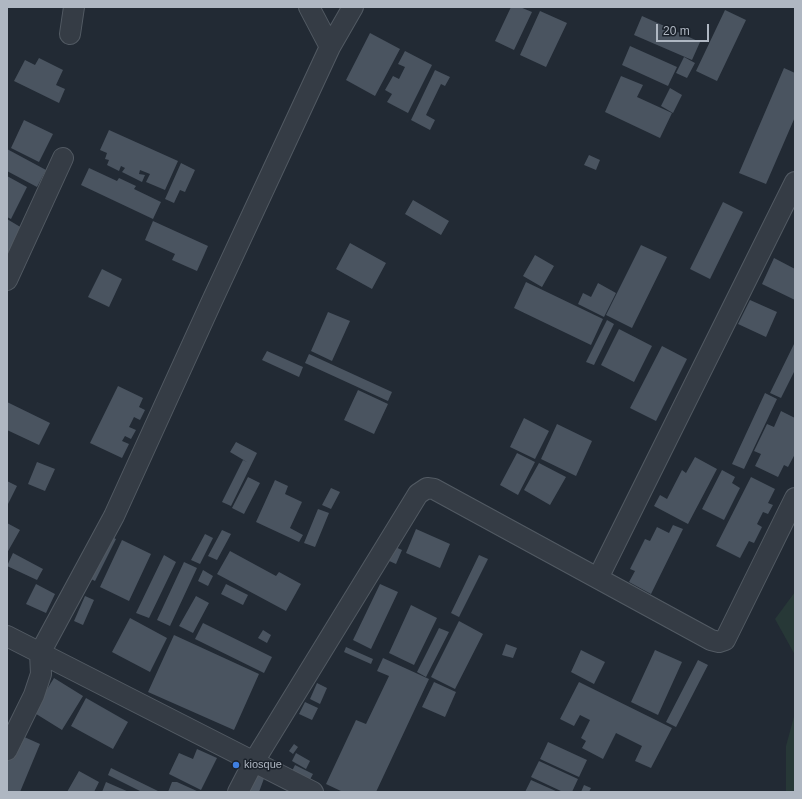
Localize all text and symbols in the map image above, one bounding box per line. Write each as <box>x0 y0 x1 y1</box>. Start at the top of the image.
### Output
scale bar <box>658 16 711 42</box>
text: 20 m <box>663 24 690 38</box>
place label: kiosque <box>244 758 282 772</box>
marker: kiosque <box>231 760 241 770</box>

